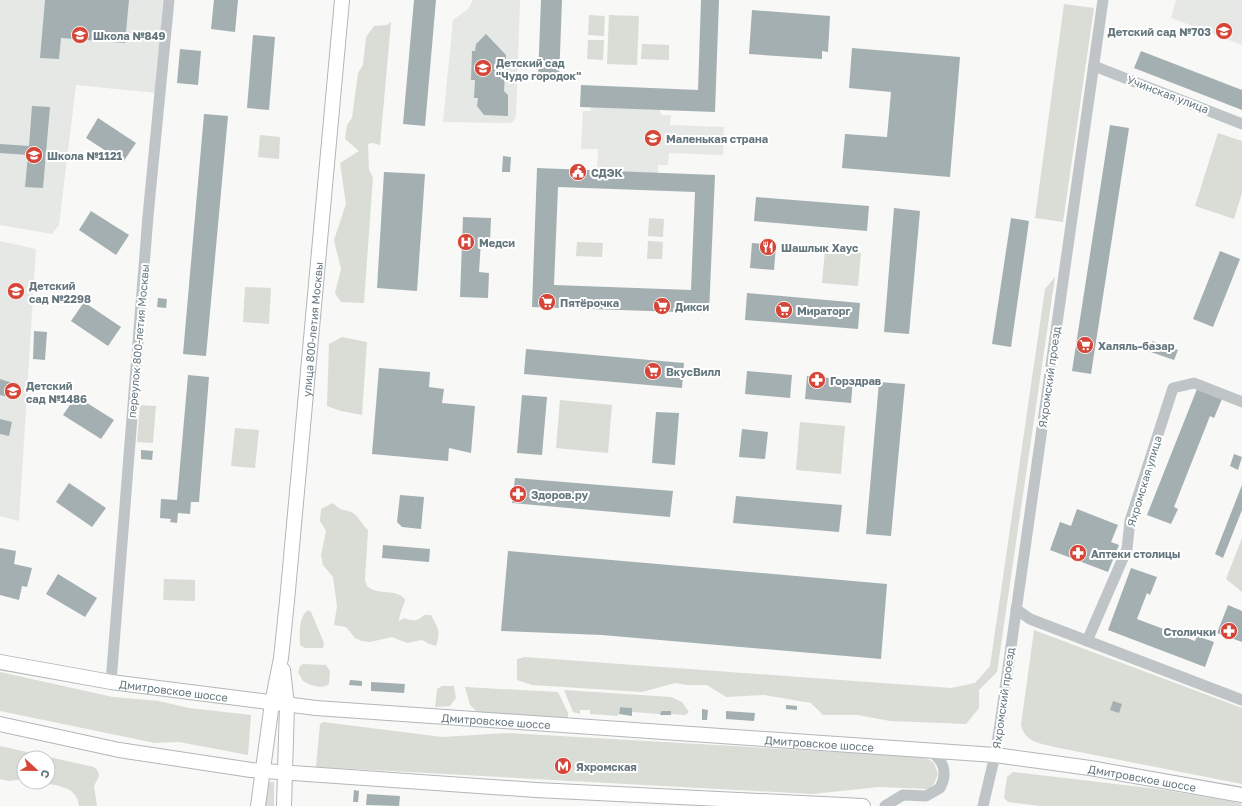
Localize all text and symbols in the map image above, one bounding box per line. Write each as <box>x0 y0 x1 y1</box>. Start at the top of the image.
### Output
school or university icon: Детский сад №703 <box>1214 21 1234 41</box>
school or university icon: Школа №849 <box>70 25 90 45</box>
place label: Детский сад №703 <box>1107 25 1211 38</box>
place label: Школа №849 <box>93 29 165 42</box>
place label: Детский сад "Чудо городок" <box>496 56 581 82</box>
school or university icon: Детский сад "Чудо городок" <box>473 58 493 78</box>
street label: Учинская улица <box>1125 72 1211 116</box>
school or university icon: Маленькая страна <box>643 128 663 148</box>
place label: Маленькая страна <box>666 132 768 145</box>
school or university icon: Школа №1121 <box>24 145 44 165</box>
place label: Школа №1121 <box>47 149 123 162</box>
public building icon: СДЭК <box>568 162 588 182</box>
place label: СДЭК <box>591 166 623 179</box>
hospital icon: Медси <box>456 232 476 252</box>
place label: Медси <box>479 236 515 249</box>
restaurant icon: Шашлык Хаус <box>758 237 778 257</box>
place label: Шашлык Хаус <box>781 241 859 254</box>
street label: улица 800-летия Москвы <box>299 261 325 397</box>
street label: переулок 800-летия Москвы <box>125 263 151 419</box>
place label: Детский сад №2298 <box>29 279 91 305</box>
school or university icon: Детский сад №2298 <box>6 281 26 301</box>
supermarket icon: Пятёрочка <box>537 292 557 312</box>
place label: Пятёрочка <box>560 296 619 309</box>
supermarket icon: Дикси <box>652 296 672 316</box>
place label: Дикси <box>675 300 709 313</box>
supermarket icon: Мираторг <box>774 300 794 320</box>
place label: Мираторг <box>797 304 851 317</box>
street label: Яхромский проезд <box>1035 325 1063 428</box>
supermarket icon: Халяль-базар <box>1075 335 1095 355</box>
place label: Халяль-базар <box>1098 339 1175 352</box>
supermarket icon: ВкусВилл <box>643 361 663 381</box>
place label: ВкусВилл <box>666 365 721 378</box>
pharmacy icon: Горздрав <box>807 370 827 390</box>
place label: Горздрав <box>830 374 882 387</box>
place label: Детский сад №1486 <box>26 379 87 405</box>
school or university icon: Детский сад №1486 <box>3 381 23 401</box>
street label: Яхромская улица <box>1124 434 1164 528</box>
pharmacy icon: Здоров.ру <box>508 484 528 504</box>
place label: Здоров.ру <box>531 488 588 501</box>
pharmacy icon: Аптеки столицы <box>1068 543 1088 563</box>
place label: Аптеки столицы <box>1091 547 1180 560</box>
pharmacy icon: Столички <box>1219 621 1239 641</box>
place label: Столички <box>1163 625 1216 638</box>
street label: Яхромский проезд <box>989 646 1017 749</box>
street label: Дмитровское шоссе <box>119 677 229 703</box>
street label: Дмитровское шоссе <box>441 710 551 731</box>
street label: Дмитровское шоссе <box>764 733 874 753</box>
north arrow <box>16 750 56 790</box>
metro station icon: Яхромская <box>553 756 573 776</box>
place label: Яхромская <box>576 760 637 773</box>
street label: Дмитровское шоссе <box>1087 761 1197 793</box>
text: С <box>38 768 53 780</box>

